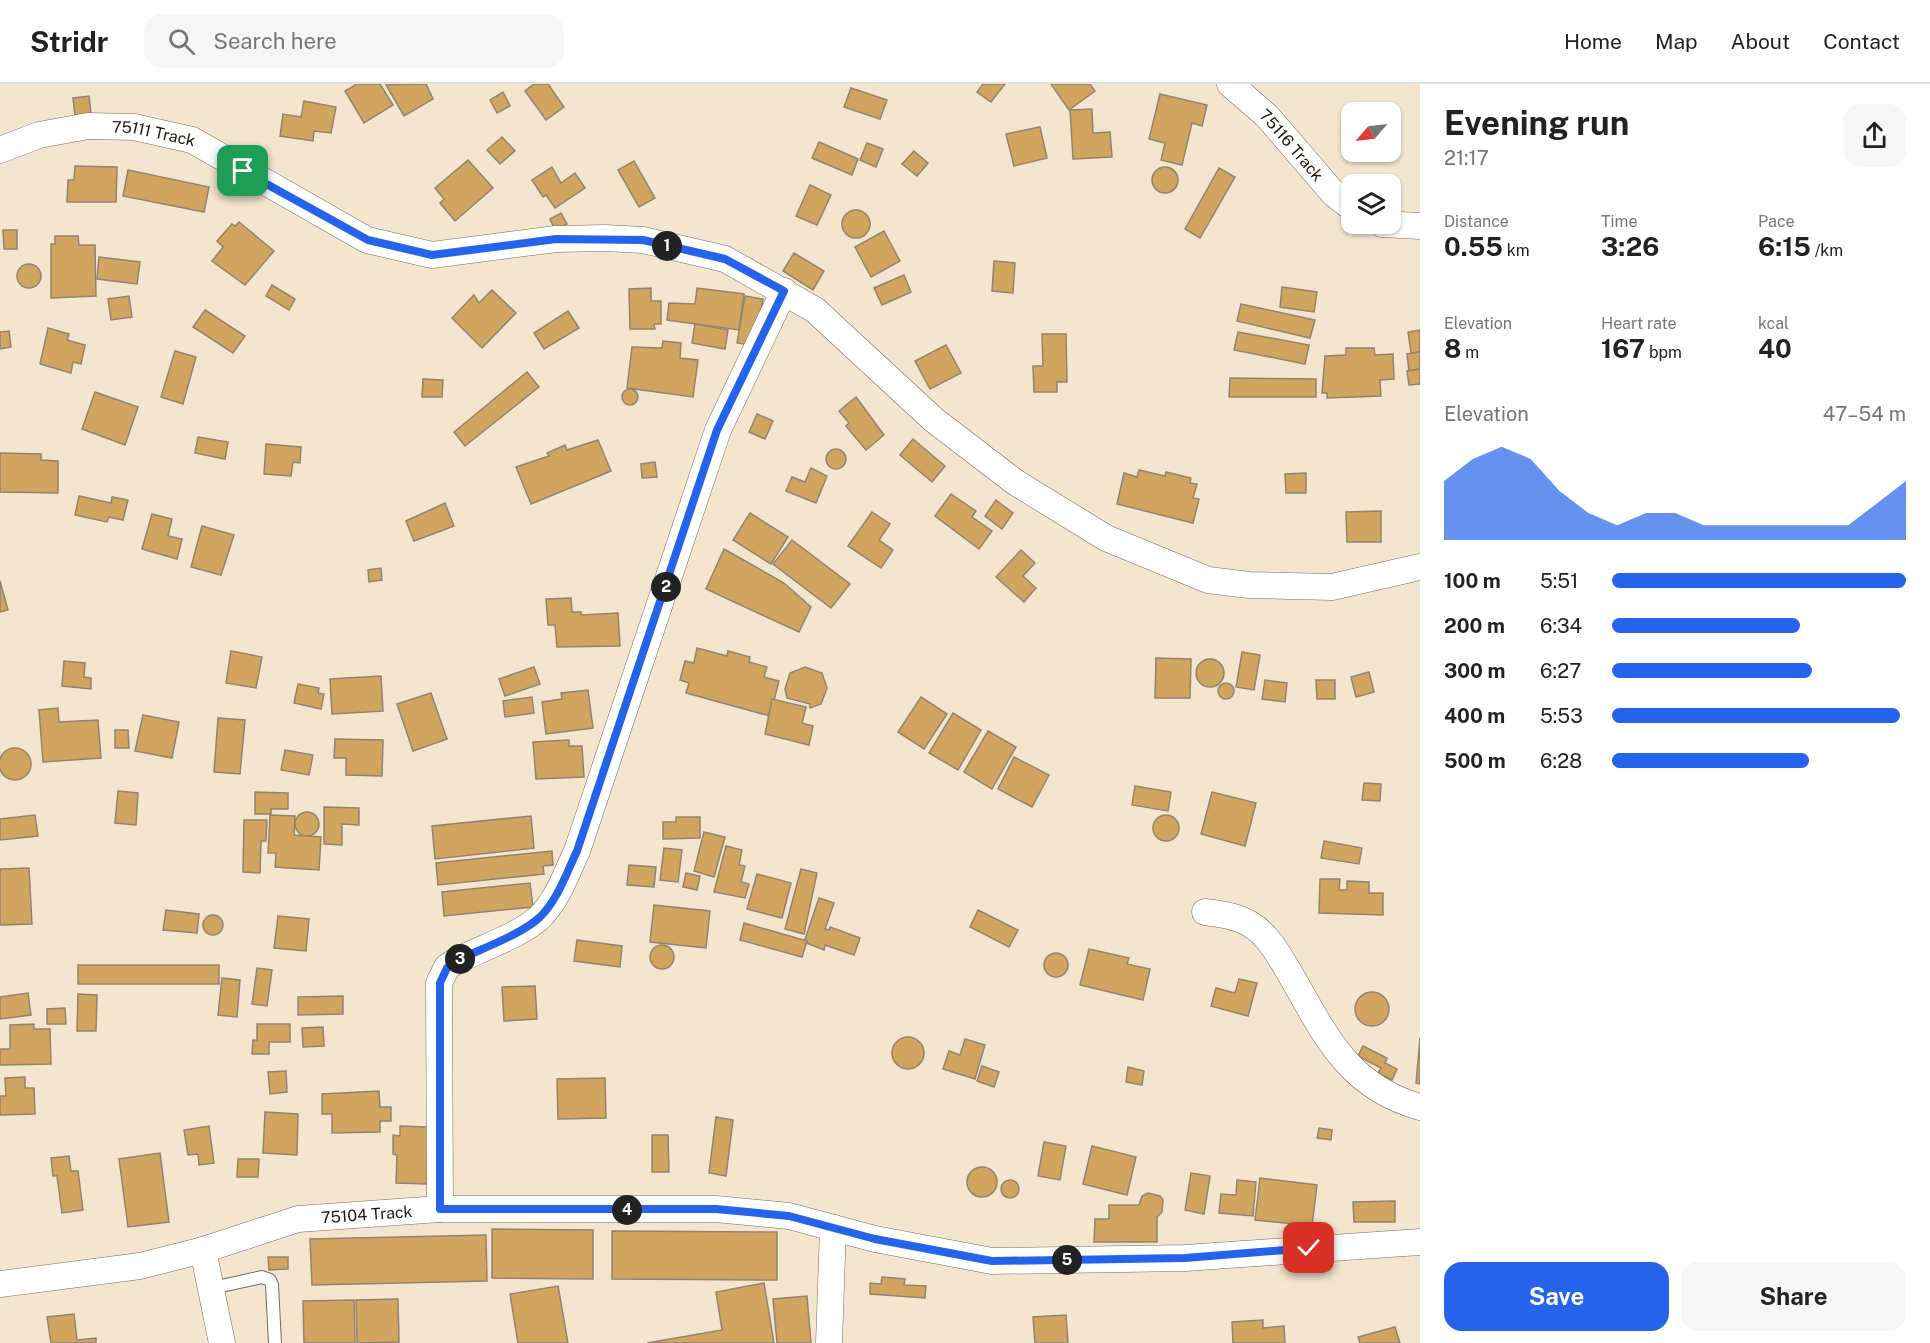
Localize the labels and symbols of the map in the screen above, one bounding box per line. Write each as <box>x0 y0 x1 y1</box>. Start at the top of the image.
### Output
north arrow <box>1341 102 1401 162</box>
street label: 75116 Track <box>1256 105 1327 185</box>
street label: 75111 Track <box>112 118 197 150</box>
pin <box>217 145 268 196</box>
pin: 1 <box>652 231 682 261</box>
pin: 2 <box>651 572 681 602</box>
pin: 3 <box>445 944 475 974</box>
pin: 4 <box>612 1195 642 1225</box>
street label: 75104 Track <box>320 1202 413 1227</box>
pin <box>1283 1222 1334 1273</box>
pin: 5 <box>1052 1245 1082 1275</box>

